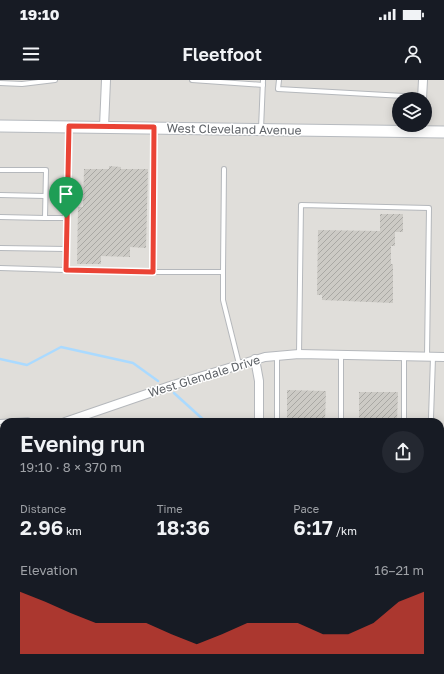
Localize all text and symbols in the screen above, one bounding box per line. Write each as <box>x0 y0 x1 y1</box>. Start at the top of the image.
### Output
text: 19:10 <box>20 5 60 23</box>
icon: menu <box>20 43 42 65</box>
text: Fleetfoot <box>182 43 262 65</box>
icon: person <box>402 43 424 65</box>
map controls <box>392 92 432 132</box>
button: layers <box>392 92 432 132</box>
street label: West Cleveland Avenue <box>166 120 302 138</box>
pin <box>49 177 83 218</box>
icon: arrive <box>55 183 77 205</box>
street label: West Glendale Drive <box>146 352 262 400</box>
text: Evening run <box>20 430 145 457</box>
button: share <box>382 431 424 473</box>
text: 19:10 · 8 × 370 m <box>20 459 122 475</box>
text: Distance <box>20 502 66 515</box>
text: Time <box>157 502 183 515</box>
text: Pace <box>293 502 319 515</box>
text: 2.96 <box>20 515 63 539</box>
text: 18:36 <box>157 515 210 539</box>
text: 6:17 <box>293 515 333 539</box>
text: km <box>63 524 82 537</box>
text: /km <box>333 524 357 537</box>
text: Elevation <box>20 562 78 578</box>
text: 16–21 m <box>374 562 424 578</box>

